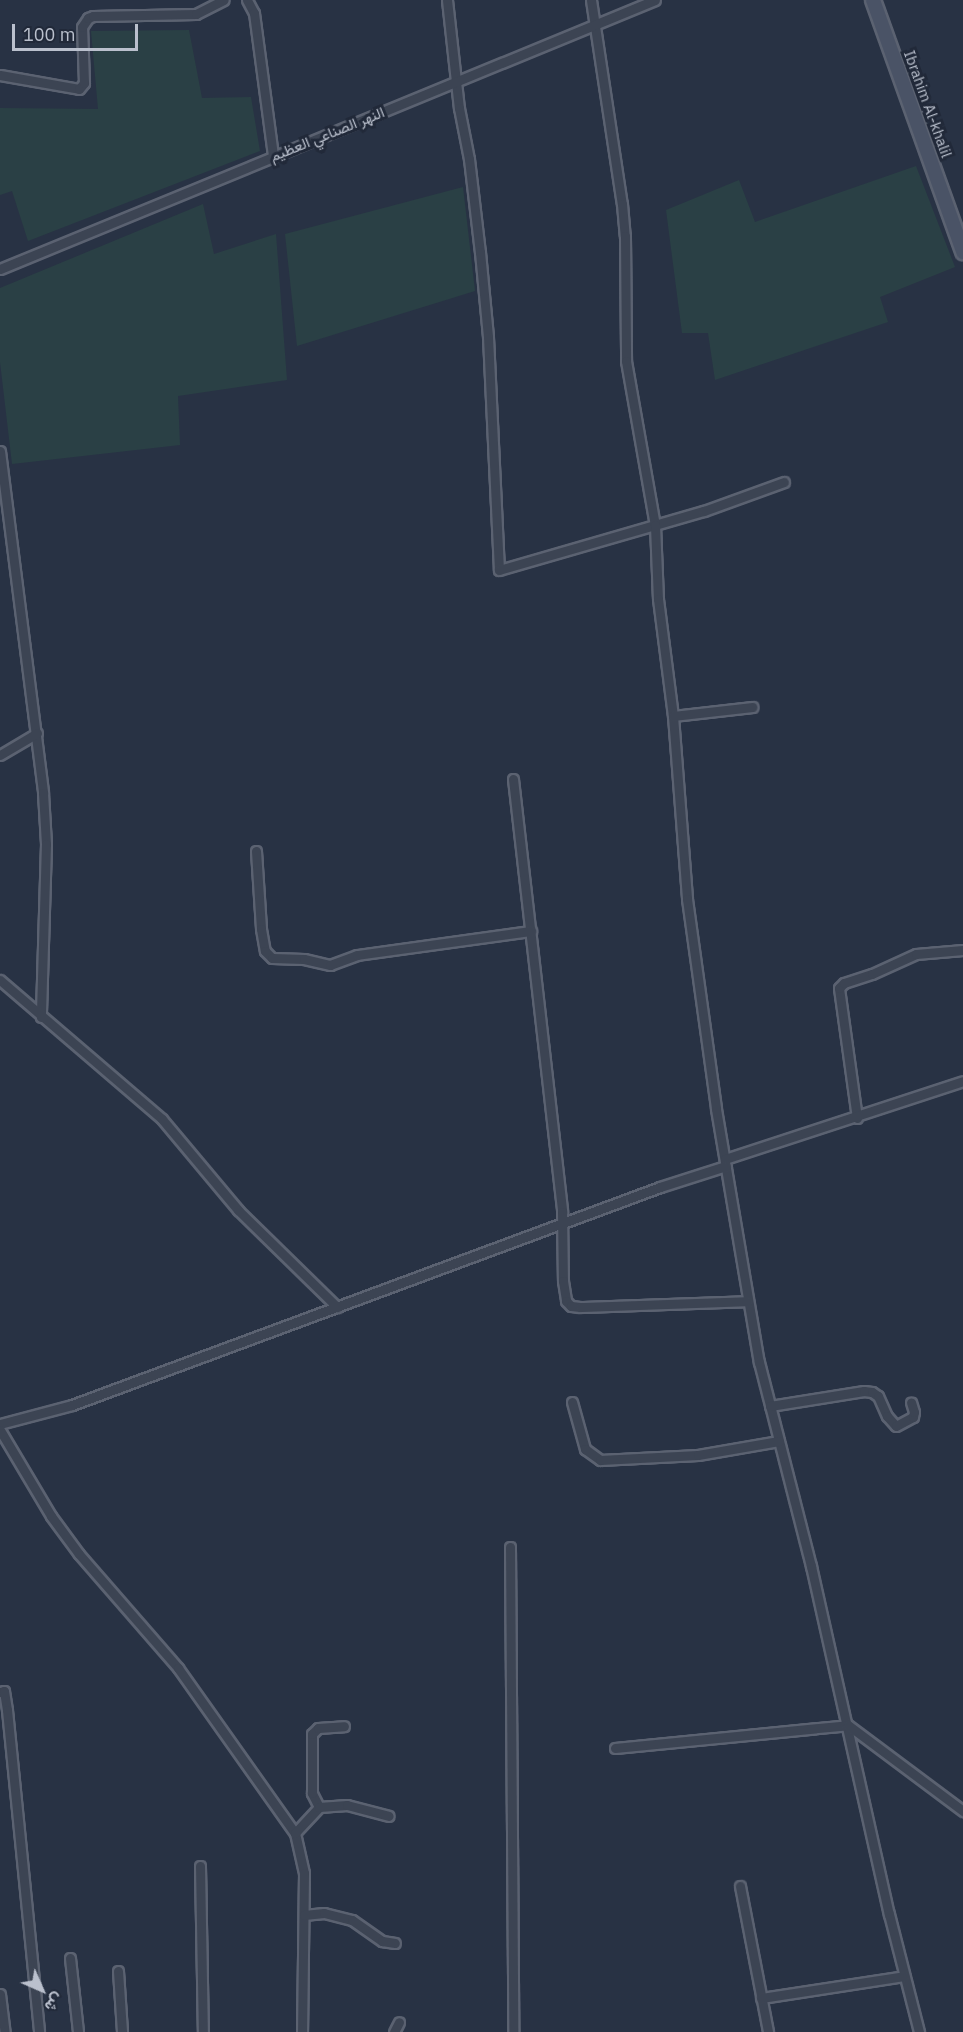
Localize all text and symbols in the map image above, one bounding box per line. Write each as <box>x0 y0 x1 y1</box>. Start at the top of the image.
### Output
scale bar <box>15 12 141 50</box>
text: 100 m <box>23 23 75 46</box>
street label: Ibrahim Al-khalil <box>900 48 956 160</box>
street label: النهر الصناعي العظيم <box>267 103 387 165</box>
north arrow <box>12 1960 72 2020</box>
text: ش <box>41 1989 69 2017</box>

